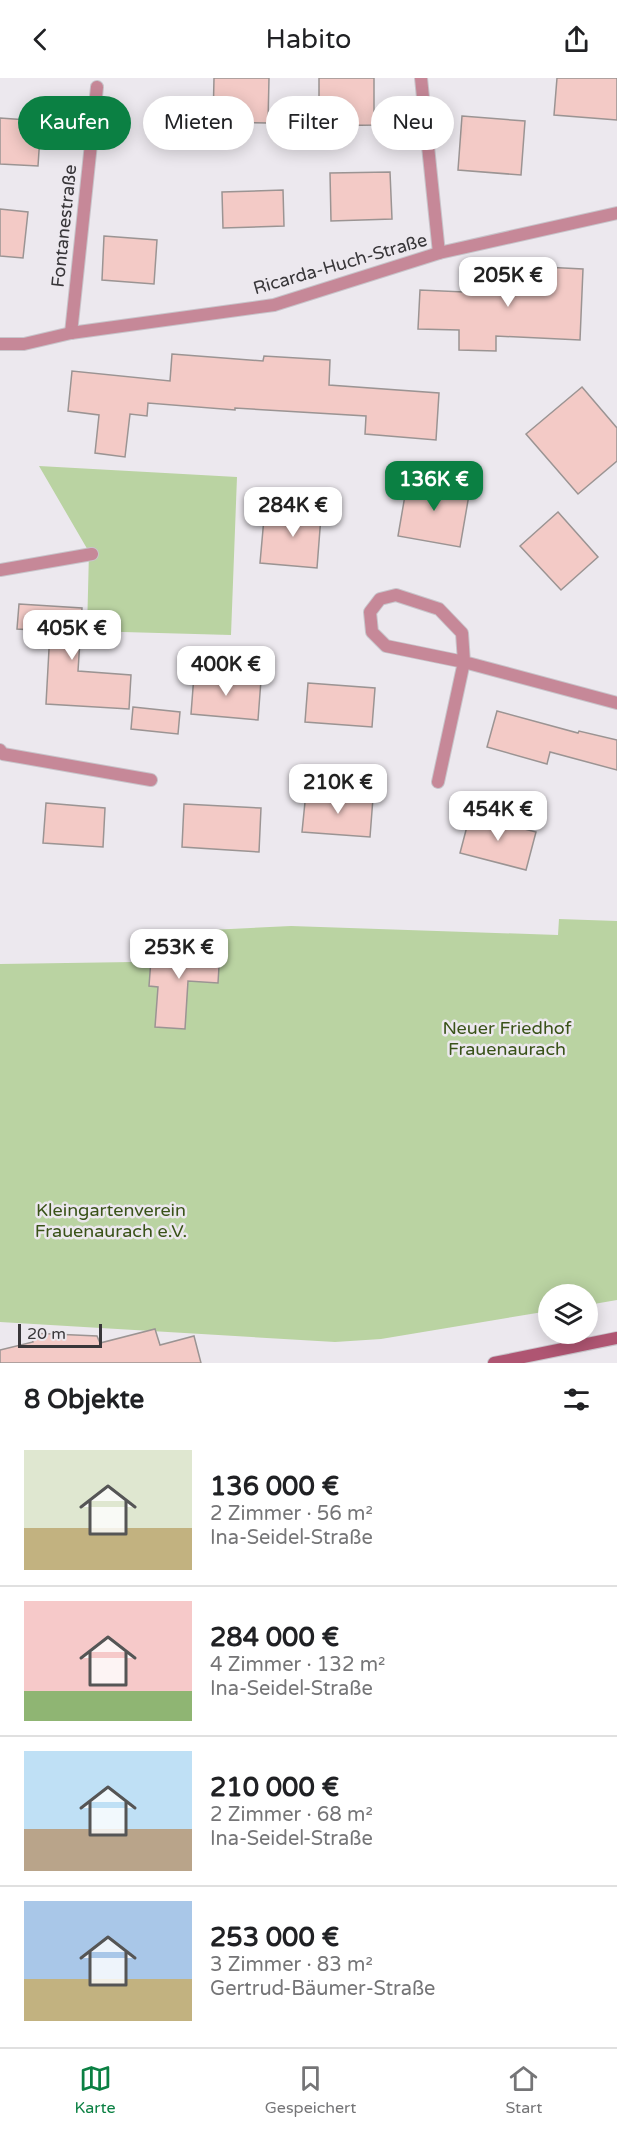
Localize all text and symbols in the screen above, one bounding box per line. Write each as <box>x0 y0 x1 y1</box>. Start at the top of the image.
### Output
icon: back <box>24 23 57 56</box>
text: Habito <box>266 23 351 56</box>
icon: share <box>560 23 593 56</box>
chip: Kaufen <box>18 96 131 150</box>
chip: Mieten <box>143 96 254 150</box>
chip: Filter <box>266 96 359 150</box>
chip: Neu <box>371 96 454 150</box>
street label: Fontanestraße <box>47 163 81 289</box>
street label: Ricarda-Huch-Straße <box>250 229 430 299</box>
pin: 205K € <box>459 257 557 308</box>
text: 205K € <box>473 264 543 288</box>
pin: 136K € <box>385 461 483 512</box>
text: 136K € <box>399 468 469 492</box>
pin: 284K € <box>244 487 342 538</box>
text: 284K € <box>258 494 328 518</box>
pin: 405K € <box>23 610 121 661</box>
text: 405K € <box>37 617 107 641</box>
pin: 400K € <box>177 646 275 697</box>
text: 400K € <box>191 653 261 677</box>
pin: 210K € <box>289 764 387 815</box>
text: 210K € <box>303 771 373 795</box>
pin: 454K € <box>449 791 547 842</box>
text: 454K € <box>463 798 533 822</box>
pin: 253K € <box>130 929 228 980</box>
text: 253K € <box>144 936 214 960</box>
park label: Neuer Friedhof Frauenaurach <box>442 1017 572 1060</box>
park label: Kleingartenverein Frauenaurach e.V. <box>35 1199 187 1242</box>
map controls <box>538 1284 598 1344</box>
button: layers <box>538 1284 598 1344</box>
scale bar <box>18 1321 102 1348</box>
text: 20 m <box>27 1324 66 1344</box>
icon: filters <box>560 1383 593 1416</box>
text: 8 Objekte <box>24 1384 144 1415</box>
text: 136 000 € <box>210 1471 339 1502</box>
icon: home <box>72 1474 144 1546</box>
text: 2 Zimmer · 56 m² <box>210 1502 373 1526</box>
text: Ina-Seidel-Straße <box>210 1526 373 1550</box>
text: 284 000 € <box>210 1622 339 1653</box>
icon: home <box>72 1625 144 1697</box>
text: 4 Zimmer · 132 m² <box>210 1653 385 1677</box>
text: Ina-Seidel-Straße <box>210 1677 373 1701</box>
text: 210 000 € <box>210 1772 339 1803</box>
icon: home <box>72 1775 144 1847</box>
text: 2 Zimmer · 68 m² <box>210 1803 373 1827</box>
text: Ina-Seidel-Straße <box>210 1827 373 1851</box>
text: 253 000 € <box>210 1922 339 1953</box>
icon: home <box>72 1925 144 1997</box>
text: 3 Zimmer · 83 m² <box>210 1953 373 1977</box>
text: Gertrud-Bäumer-Straße <box>210 1977 435 2001</box>
tab: Karte <box>75 2062 116 2118</box>
tab: Gespeichert <box>265 2062 356 2118</box>
tab: Start <box>506 2062 542 2118</box>

